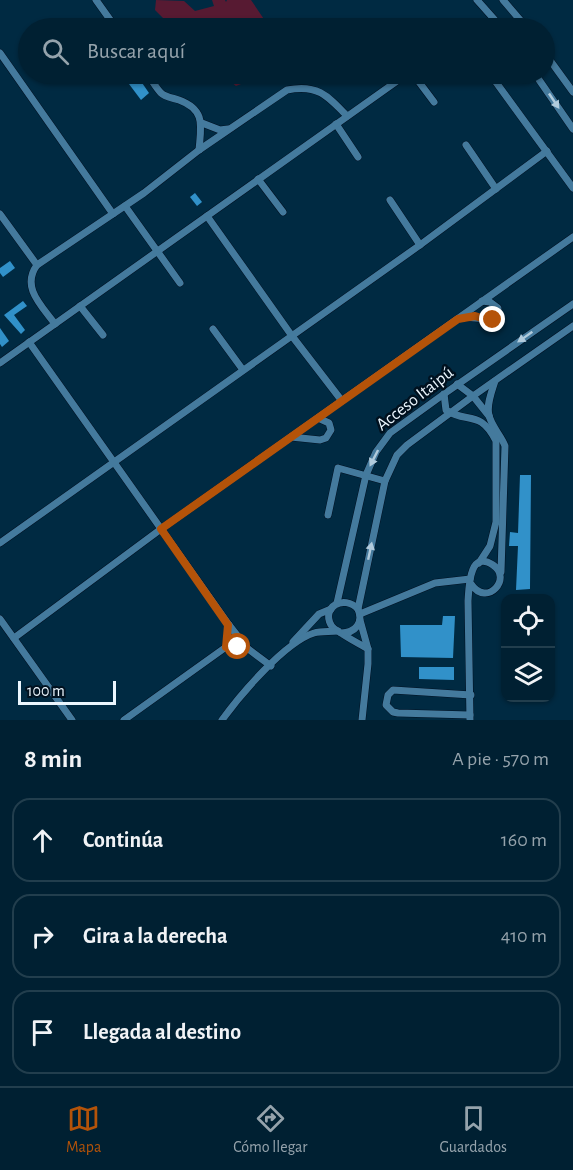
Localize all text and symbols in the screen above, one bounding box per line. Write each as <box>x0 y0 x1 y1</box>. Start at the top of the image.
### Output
search box <box>18 18 555 84</box>
icon: search <box>39 35 72 68</box>
text: Buscar aquí <box>87 40 185 62</box>
one-way arrow <box>548 93 559 109</box>
route end <box>479 306 505 332</box>
one-way arrow <box>517 331 533 342</box>
street label: Acceso Itaipú <box>373 364 457 434</box>
one-way arrow <box>369 449 379 466</box>
one-way arrow <box>366 542 375 561</box>
map controls <box>501 594 555 702</box>
button: locate <box>501 594 555 648</box>
route start <box>224 633 250 659</box>
button: layers <box>501 648 555 702</box>
scale bar <box>18 678 116 706</box>
text: 100 m <box>27 683 65 699</box>
text: 8 min <box>24 746 82 772</box>
text: A pie · 570 m <box>452 749 549 769</box>
icon: ahead <box>26 824 59 857</box>
text: Continúa <box>83 829 163 851</box>
text: 160 m <box>501 830 547 850</box>
icon: right <box>26 920 59 953</box>
text: Gira a la derecha <box>83 925 228 947</box>
text: 410 m <box>501 926 547 946</box>
icon: arrive <box>26 1016 59 1049</box>
text: Llegada al destino <box>83 1021 241 1043</box>
tab: Mapa <box>66 1102 101 1157</box>
tab: Cómo llegar <box>233 1102 307 1157</box>
tab: Guardados <box>439 1102 507 1157</box>

